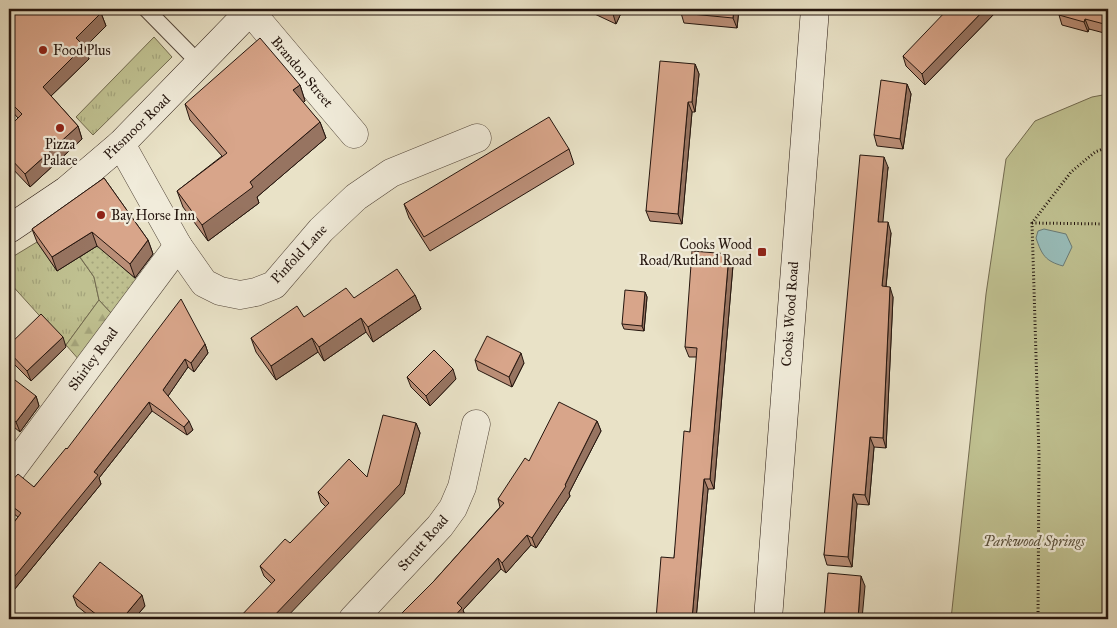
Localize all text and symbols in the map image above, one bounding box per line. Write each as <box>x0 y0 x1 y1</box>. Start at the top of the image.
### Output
street label: Brandon Street <box>267 33 337 111</box>
place label: Food Plus <box>53 42 111 59</box>
marker: Food Plus <box>37 44 49 56</box>
street label: Pitsmoor Road <box>100 91 174 163</box>
marker: Pizza Palace <box>54 122 66 134</box>
place label: Pizza Palace <box>42 136 78 169</box>
place label: Bay Horse Inn <box>111 207 195 224</box>
marker: Bay Horse Inn <box>95 209 107 221</box>
street label: Pinfold Lane <box>267 221 331 287</box>
place label: Cooks Wood Road/Rutland Road <box>639 236 752 269</box>
marker: Cooks Wood Road/Rutland Road <box>756 246 768 258</box>
street label: Cooks Wood Road <box>778 261 802 367</box>
street label: Shirley Road <box>64 324 122 394</box>
street label: Strutt Road <box>394 512 452 574</box>
park label: Parkwood Springs <box>983 533 1086 551</box>

